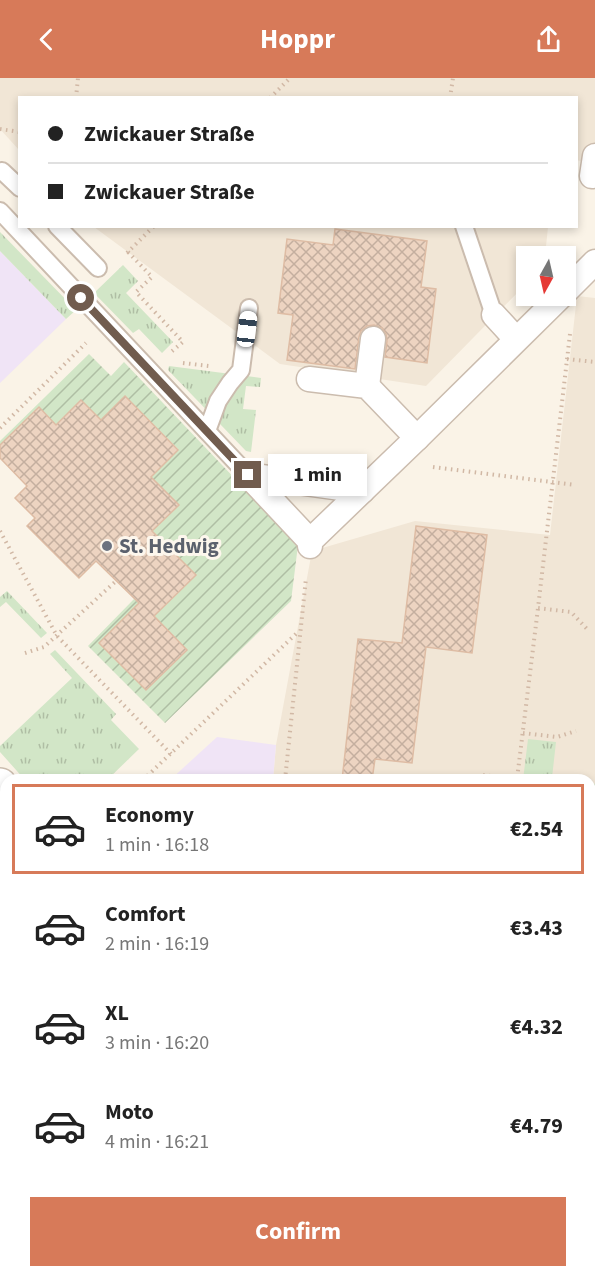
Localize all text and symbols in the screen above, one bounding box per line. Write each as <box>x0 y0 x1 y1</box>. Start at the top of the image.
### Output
text: Hoppr <box>260 20 335 59</box>
icon: back <box>30 23 63 56</box>
icon: share <box>532 23 565 56</box>
text: Zwickauer Straße <box>84 118 255 150</box>
text: Zwickauer Straße <box>84 176 255 208</box>
north arrow <box>516 246 576 306</box>
map controls <box>516 246 576 306</box>
route start <box>67 284 94 311</box>
car <box>236 310 258 348</box>
callout: 1 min <box>269 454 368 496</box>
route end <box>234 461 261 488</box>
text: 1 min <box>293 461 342 489</box>
place label: St. Hedwig <box>119 531 219 561</box>
marker: St. Hedwig <box>100 539 114 553</box>
text: Economy <box>105 799 194 831</box>
icon: car <box>33 802 87 856</box>
text: €2.54 <box>510 813 563 845</box>
text: 1 min · 16:18 <box>105 831 209 859</box>
text: Comfort <box>105 898 186 930</box>
icon: car <box>33 901 87 955</box>
text: €3.43 <box>510 912 563 944</box>
text: 2 min · 16:19 <box>105 930 209 958</box>
text: XL <box>105 997 129 1029</box>
icon: car <box>33 1000 87 1054</box>
text: €4.32 <box>510 1011 563 1043</box>
text: 3 min · 16:20 <box>105 1029 209 1057</box>
text: Moto <box>105 1096 154 1128</box>
icon: car <box>33 1099 87 1153</box>
text: €4.79 <box>510 1110 563 1142</box>
text: 4 min · 16:21 <box>105 1128 209 1156</box>
button: Confirm <box>30 1197 566 1266</box>

